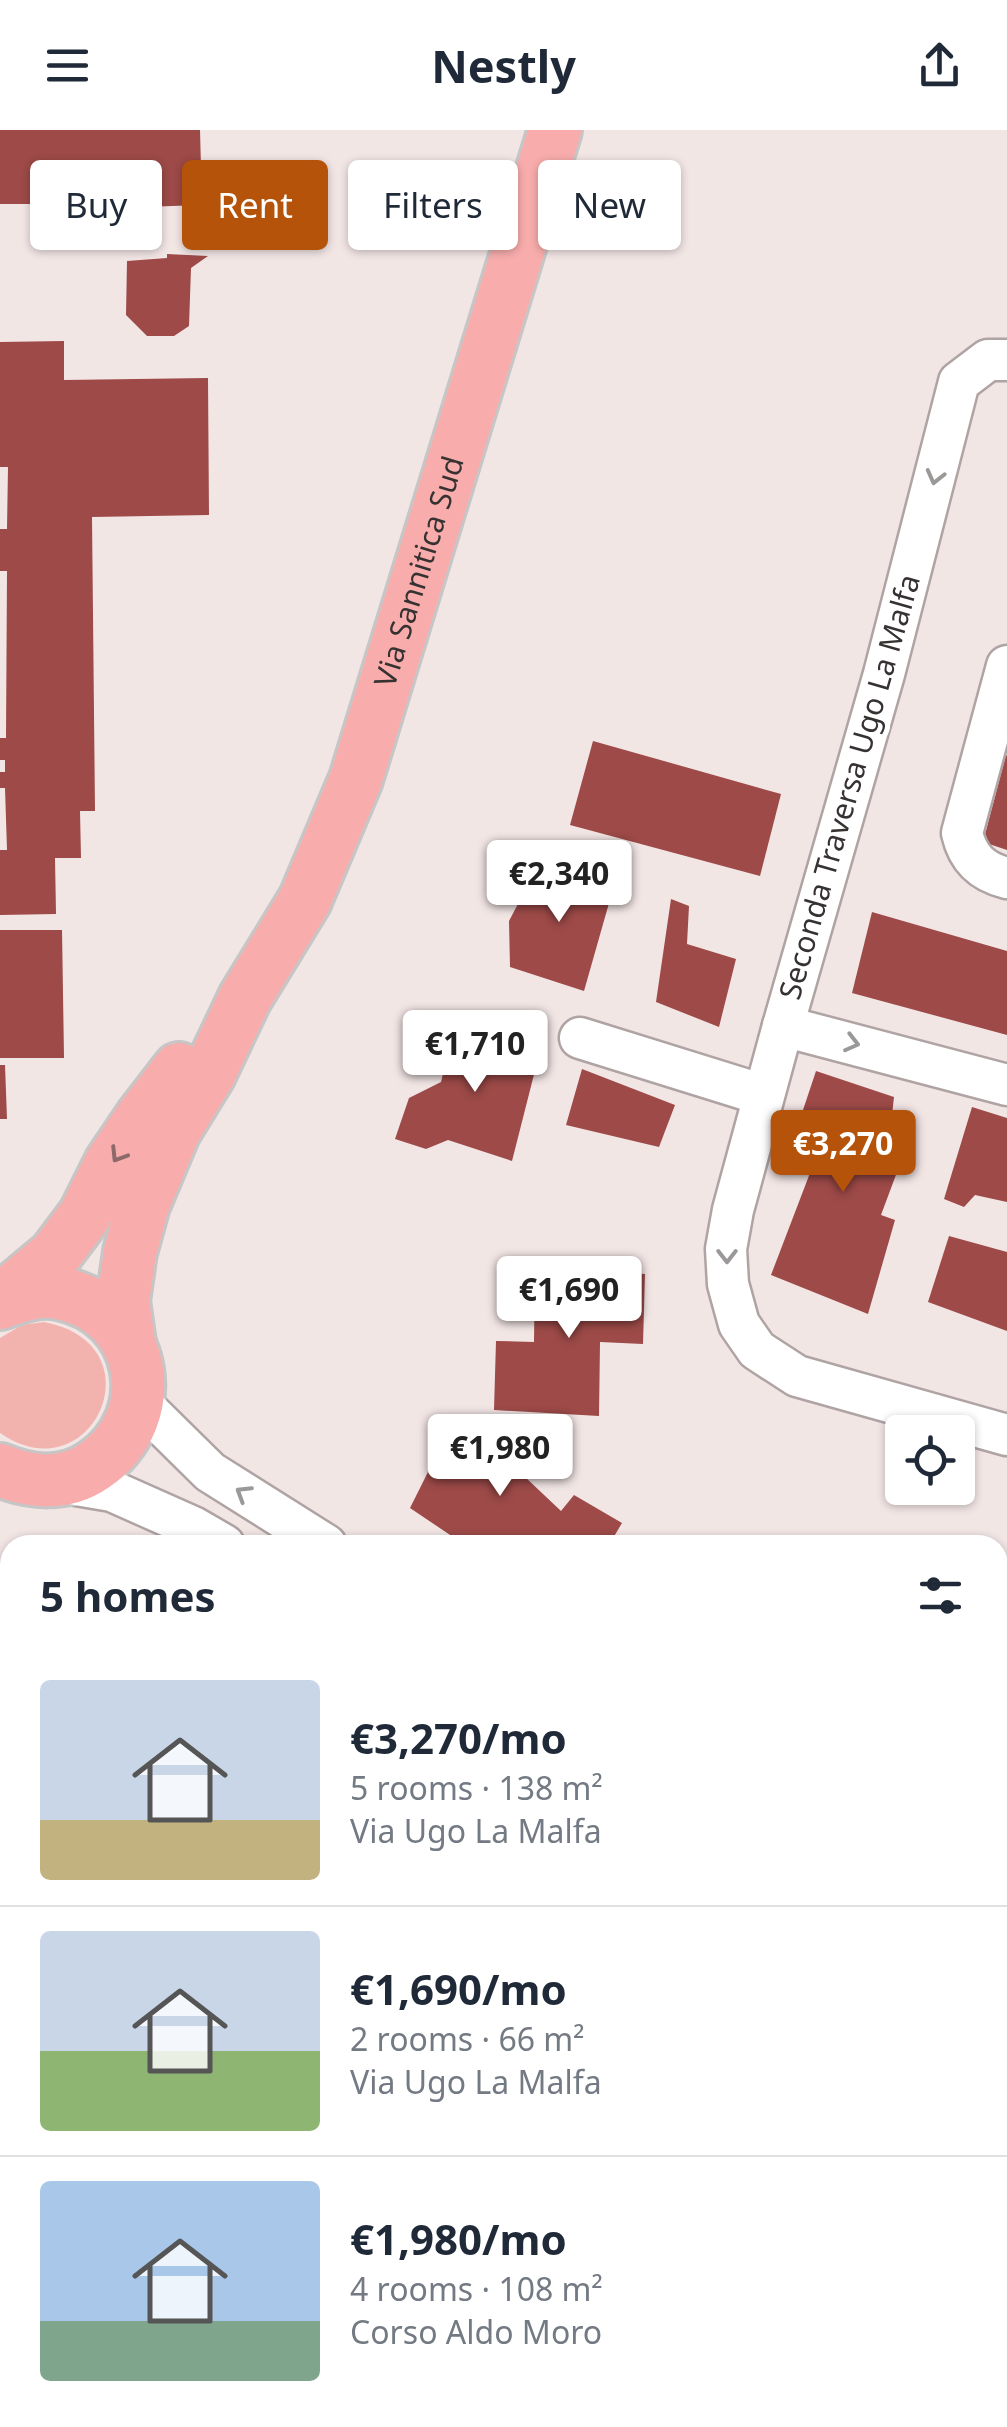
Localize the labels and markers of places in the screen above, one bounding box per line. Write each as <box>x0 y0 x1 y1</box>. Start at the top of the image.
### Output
pin: €2,340 <box>478 840 640 925</box>
pin: €1,710 <box>394 1010 556 1095</box>
pin: €3,270 <box>762 1110 924 1195</box>
pin: €1,690 <box>488 1256 650 1341</box>
pin: €1,980 <box>419 1414 581 1499</box>

